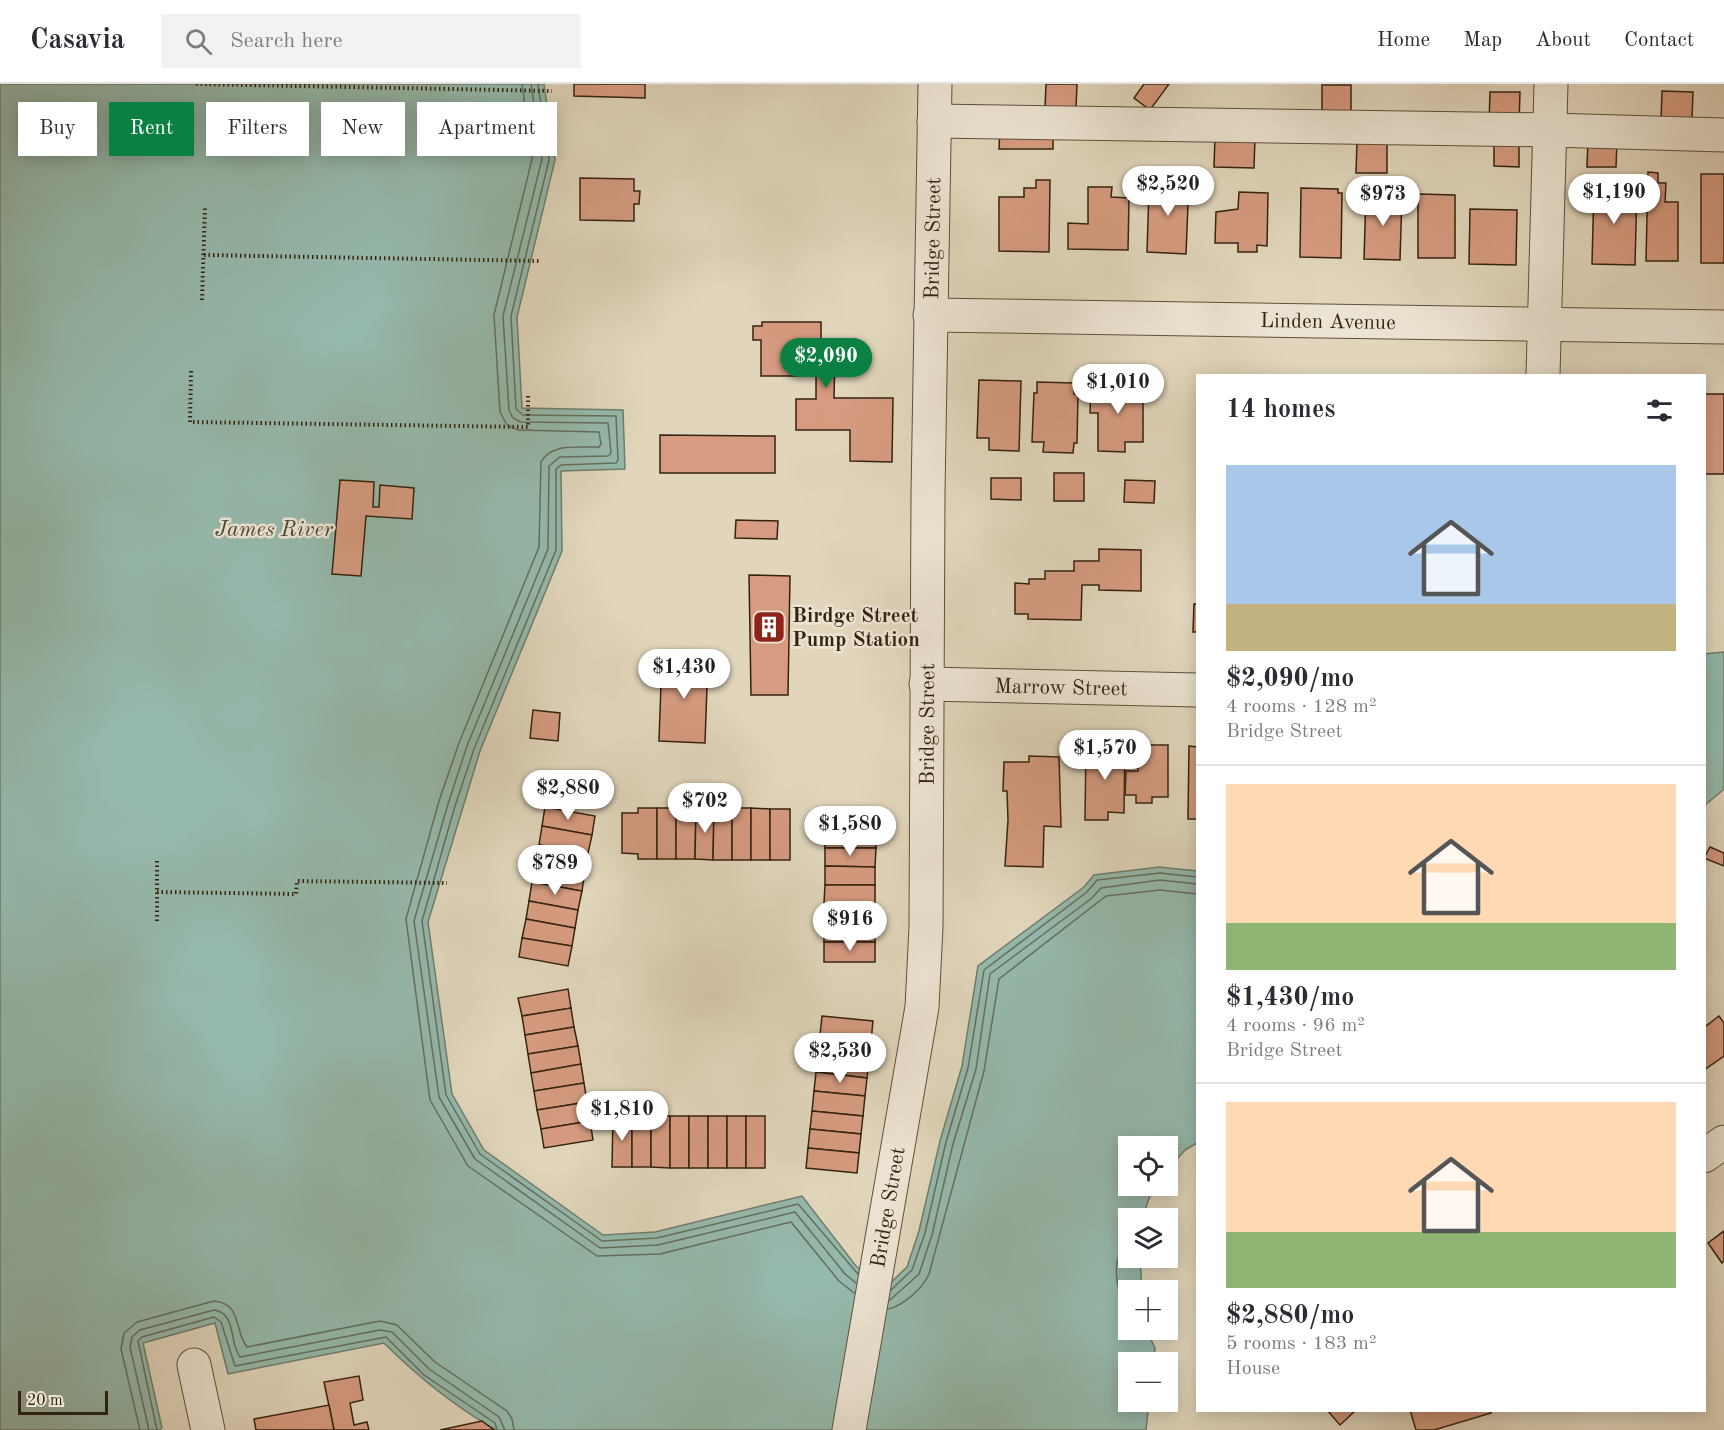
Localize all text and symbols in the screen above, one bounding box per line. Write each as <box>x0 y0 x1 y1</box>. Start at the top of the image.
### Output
search box <box>161 14 581 68</box>
icon: search <box>182 25 215 58</box>
text: Casavia <box>30 27 125 55</box>
text: Search here <box>230 30 343 52</box>
text: Home <box>1377 30 1430 51</box>
text: Map <box>1463 30 1502 51</box>
text: About <box>1535 30 1591 51</box>
text: Contact <box>1624 30 1694 51</box>
chip: Buy <box>18 102 97 156</box>
chip: Rent <box>109 102 194 156</box>
chip: Filters <box>206 102 309 156</box>
chip: New <box>321 102 405 156</box>
chip: Apartment <box>417 102 557 156</box>
pin: $2,520 <box>1119 166 1217 217</box>
pin: $1,190 <box>1565 174 1663 225</box>
text: $2,520 <box>1136 175 1200 195</box>
pin: $973 <box>1347 176 1419 227</box>
street label: Bridge Street <box>922 177 945 300</box>
text: $1,190 <box>1582 183 1646 203</box>
text: $973 <box>1360 185 1406 205</box>
street label: Linden Avenue <box>1260 311 1396 334</box>
pin: $2,090 <box>777 338 875 389</box>
text: $2,090 <box>794 347 858 367</box>
pin: $1,010 <box>1069 364 1167 415</box>
text: $1,010 <box>1086 373 1150 393</box>
icon: filters <box>1643 394 1676 427</box>
text: 14 homes <box>1226 397 1335 423</box>
icon: home <box>1397 504 1505 612</box>
water label: James River <box>215 519 333 541</box>
place label: Birdge Street Pump Station <box>792 606 920 651</box>
building icon: Birdge Street Pump Station <box>751 609 787 645</box>
pin: $1,430 <box>635 649 733 700</box>
text: $1,430 <box>652 658 716 678</box>
street label: Bridge Street <box>918 663 939 786</box>
text: $2,090/mo <box>1226 666 1354 692</box>
street label: Marrow Street <box>994 677 1128 700</box>
text: 4 rooms · 128 m² <box>1226 697 1376 717</box>
text: Bridge Street <box>1226 722 1342 742</box>
pin: $1,570 <box>1056 730 1154 781</box>
text: $1,570 <box>1073 739 1137 759</box>
pin: $2,880 <box>519 770 617 821</box>
text: $2,880 <box>536 779 600 799</box>
pin: $702 <box>669 783 741 834</box>
text: $702 <box>682 792 728 812</box>
pin: $1,580 <box>801 806 899 857</box>
text: $1,580 <box>818 815 882 835</box>
icon: home <box>1397 823 1505 931</box>
pin: $789 <box>519 845 591 896</box>
text: $789 <box>532 854 578 874</box>
pin: $916 <box>814 901 886 952</box>
text: $916 <box>827 910 873 930</box>
text: $1,430/mo <box>1226 985 1354 1011</box>
text: 4 rooms · 96 m² <box>1226 1016 1365 1036</box>
pin: $2,530 <box>791 1033 889 1084</box>
text: Bridge Street <box>1226 1041 1342 1061</box>
text: $2,530 <box>808 1042 872 1062</box>
pin: $1,810 <box>573 1091 671 1142</box>
text: $1,810 <box>590 1100 654 1120</box>
map controls <box>1118 1136 1178 1412</box>
button: locate <box>1118 1136 1178 1196</box>
icon: home <box>1397 1141 1505 1249</box>
street label: Bridge Street <box>868 1145 910 1270</box>
button: layers <box>1118 1208 1178 1268</box>
button: + <box>1118 1280 1178 1340</box>
text: $2,880/mo <box>1226 1303 1354 1329</box>
text: 5 rooms · 183 m² <box>1226 1334 1376 1354</box>
button: − <box>1118 1352 1178 1412</box>
text: House <box>1226 1359 1280 1379</box>
scale bar <box>18 1388 108 1416</box>
text: 20 m <box>27 1393 63 1409</box>

